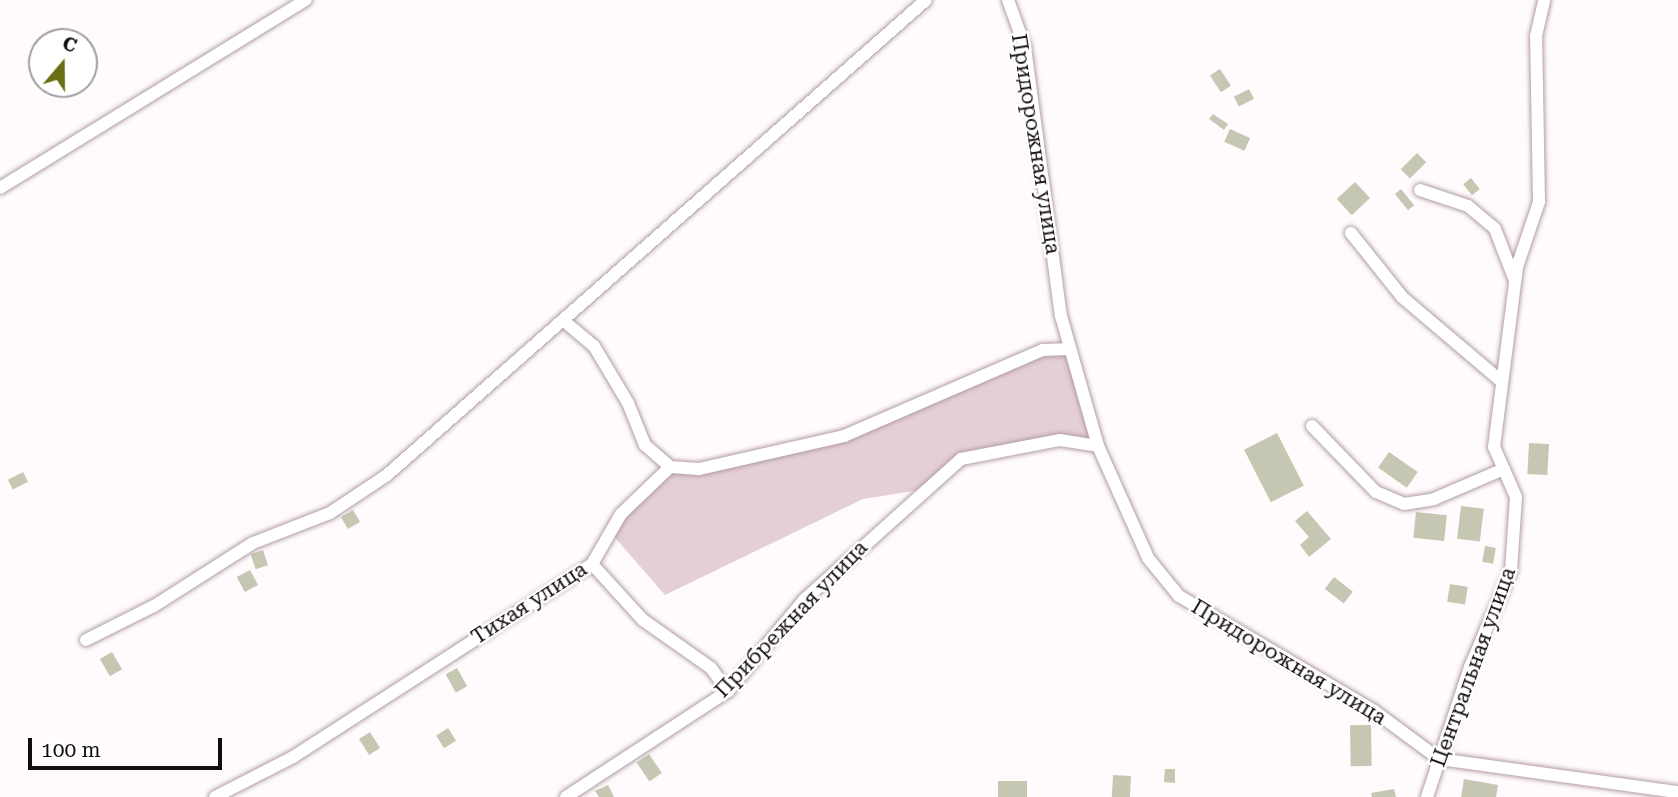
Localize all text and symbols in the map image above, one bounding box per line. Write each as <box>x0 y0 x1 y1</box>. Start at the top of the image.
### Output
north arrow <box>28 28 98 98</box>
text: С <box>59 32 80 58</box>
street label: Придорожная улица <box>1006 32 1066 256</box>
street label: Прибрежная улица <box>710 535 872 703</box>
street label: Тихая улица <box>466 556 592 650</box>
street label: Центральная улица <box>1425 564 1521 770</box>
street label: Придорожная улица <box>1187 594 1391 730</box>
scale bar <box>32 724 226 768</box>
text: 100 m <box>41 738 101 762</box>

